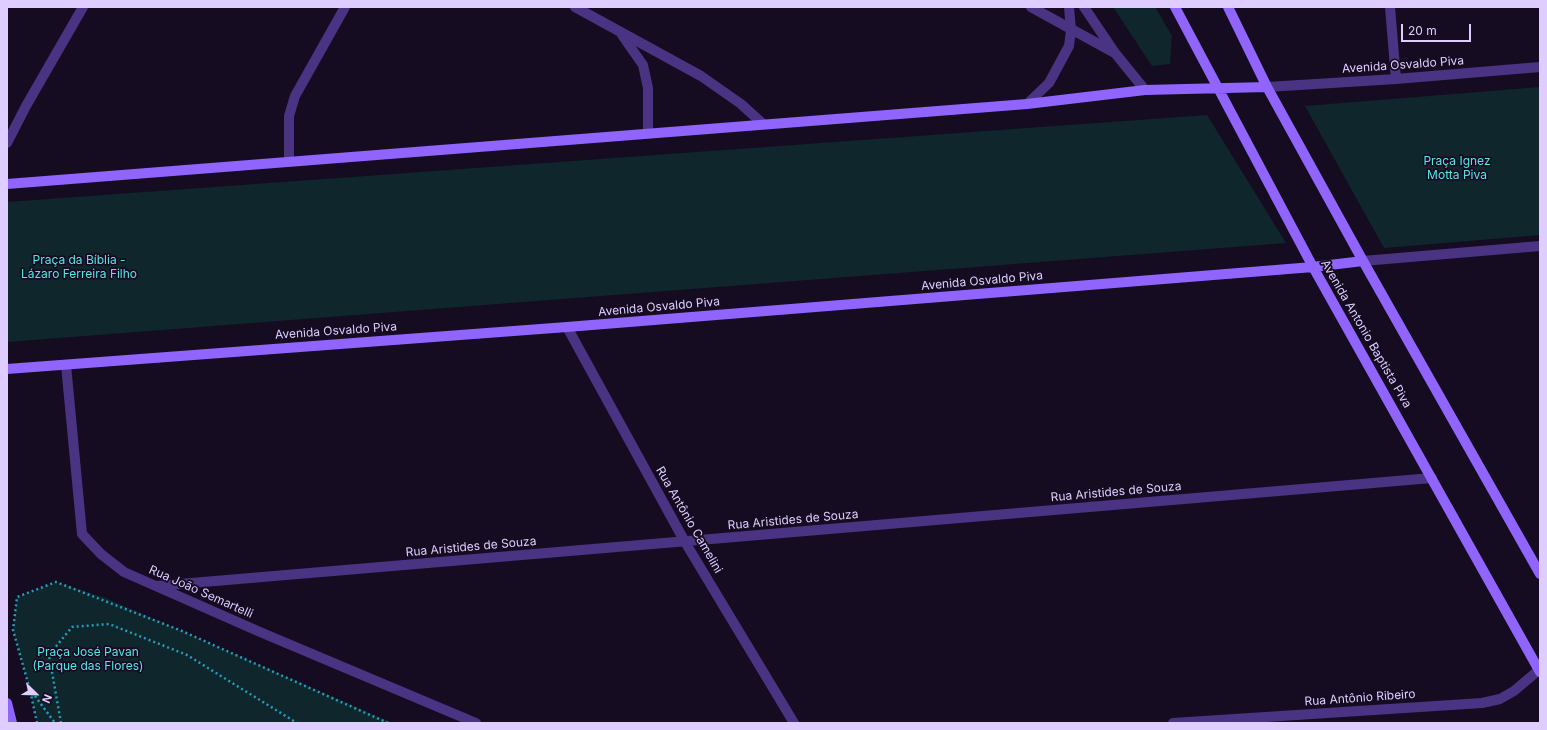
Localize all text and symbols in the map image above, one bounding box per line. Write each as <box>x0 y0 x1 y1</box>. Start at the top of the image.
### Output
scale bar <box>1403 16 1473 42</box>
text: 20 m <box>1408 23 1437 38</box>
street label: Avenida Osvaldo Piva <box>1342 54 1464 76</box>
park label: Praça Ignez Motta Piva <box>1423 154 1491 182</box>
park label: Praça da Bíblia - Lázaro Ferreira Filho <box>21 253 137 281</box>
street label: Avenida Antonio Baptista Piva <box>1318 257 1414 411</box>
street label: Avenida Osvaldo Piva <box>921 269 1043 293</box>
street label: Avenida Osvaldo Piva <box>598 295 720 319</box>
street label: Avenida Osvaldo Piva <box>275 320 397 342</box>
street label: Rua Antônio Camelini <box>653 464 725 576</box>
street label: Rua Aristides de Souza <box>1050 479 1182 505</box>
street label: Rua Aristides de Souza <box>727 507 859 533</box>
street label: Rua Aristides de Souza <box>405 534 537 560</box>
street label: Rua João Semartelli <box>147 563 255 621</box>
park label: Praça José Pavan (Parque das Flores) <box>33 645 143 673</box>
north arrow <box>16 674 56 714</box>
street label: Rua Antônio Ribeiro <box>1304 687 1416 709</box>
text: N <box>39 692 55 705</box>

